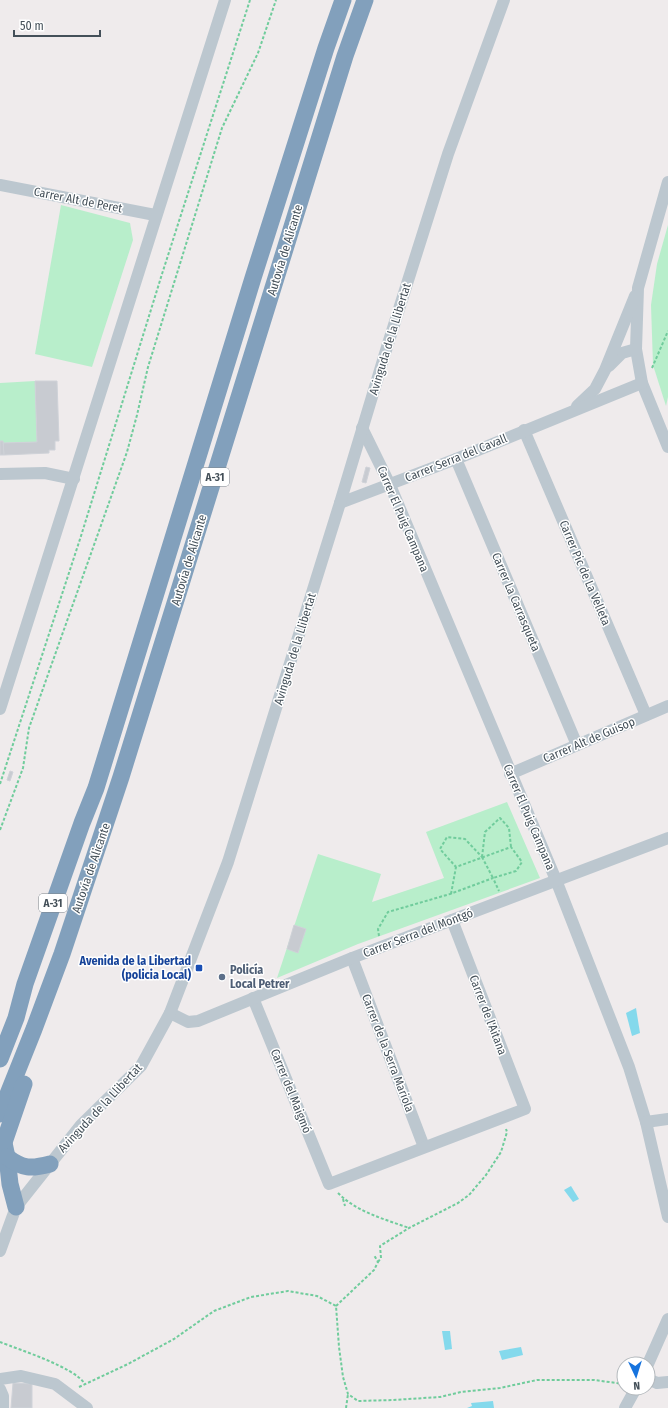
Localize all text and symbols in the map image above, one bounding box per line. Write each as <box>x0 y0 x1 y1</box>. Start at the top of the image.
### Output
scale bar <box>14 12 100 38</box>
text: 50 m <box>20 19 44 33</box>
street label: Carrer Alt de Peret <box>33 185 123 215</box>
street label: Autovía de Alicante <box>265 203 305 297</box>
street label: Avinguda de la Llibertat <box>366 281 414 397</box>
street label: Carrer Serra del Cavall <box>403 431 509 485</box>
street label: Carrer El Puig Campana <box>374 464 432 574</box>
road number: A-31 <box>201 468 229 486</box>
street label: Autovía de Alicante <box>169 513 209 607</box>
street label: Carrer Pic de La Velleta <box>557 518 614 628</box>
street label: Carrer La Carrasqueta <box>489 551 543 654</box>
street label: Avinguda de la Llibertat <box>271 591 319 707</box>
street label: Carrer Alt de Guisop <box>541 714 637 766</box>
street label: Carrer El Puig Campana <box>500 762 558 872</box>
street label: Autovía de Alicante <box>69 821 113 915</box>
road number: A-31 <box>39 894 67 912</box>
street label: Carrer Serra del Montgó <box>361 906 475 960</box>
place label: Avenida de la Libertad (policia Local) <box>78 954 191 982</box>
marker: Avenida de la Libertad (policia Local) <box>194 963 204 973</box>
place label: Policía Local Petrer <box>230 963 290 991</box>
marker: Policía Local Petrer <box>217 972 227 982</box>
street label: Carrer de l'Aitana <box>466 973 510 1057</box>
street label: Carrer de la Serra Mariola <box>359 992 417 1114</box>
street label: Carrer del Maigmó <box>268 1047 314 1135</box>
street label: Avinguda de la Llibertat <box>55 1061 145 1155</box>
north arrow <box>616 1356 656 1396</box>
text: N <box>633 1379 640 1392</box>

